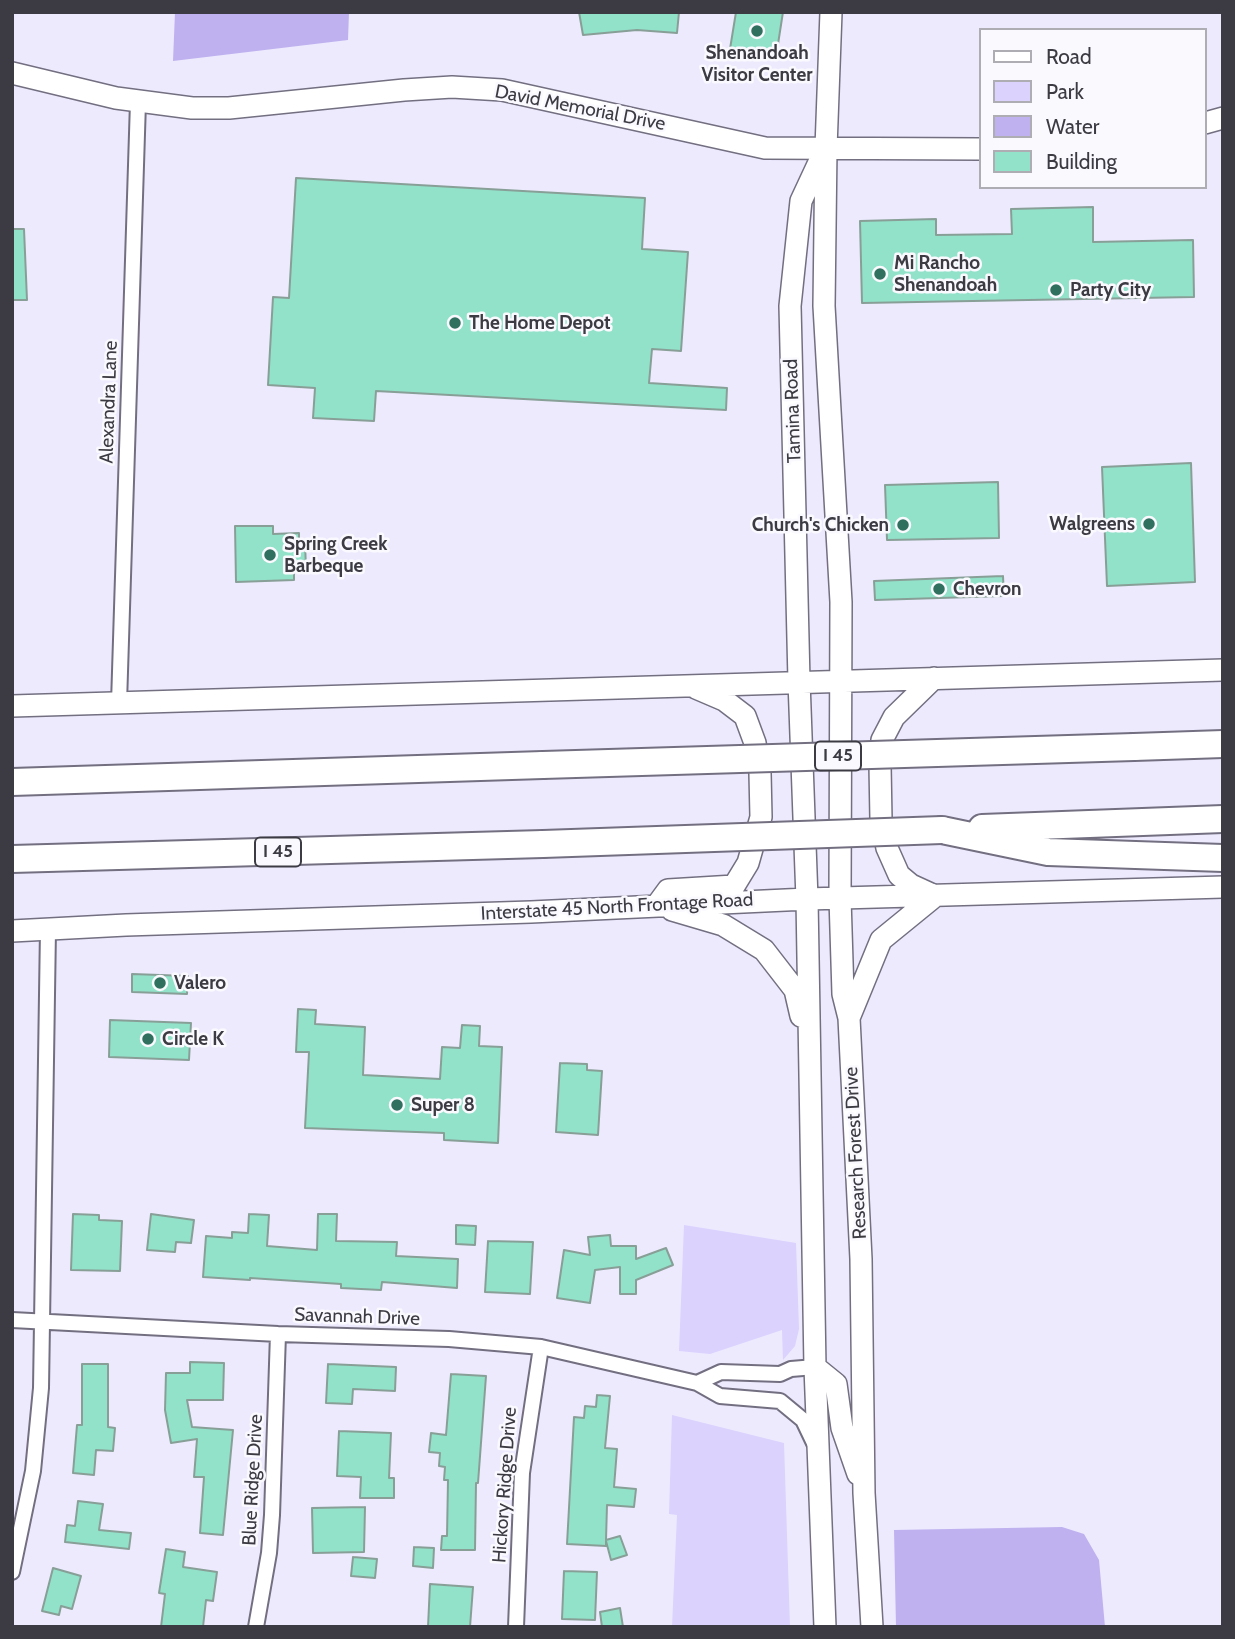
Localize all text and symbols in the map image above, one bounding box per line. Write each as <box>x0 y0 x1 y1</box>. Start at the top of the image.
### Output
marker: Shenandoah Visitor Center <box>749 23 765 39</box>
legend <box>979 28 1207 189</box>
place label: Shenandoah Visitor Center <box>702 42 812 86</box>
text: Road <box>1046 44 1092 69</box>
text: Park <box>1046 79 1084 104</box>
street label: David Memorial Drive <box>493 80 667 136</box>
text: Water <box>1046 114 1099 139</box>
text: Building <box>1046 149 1117 174</box>
place label: Mi Rancho Shenandoah <box>894 252 997 296</box>
marker: Mi Rancho Shenandoah <box>872 266 888 282</box>
place label: Party City <box>1070 279 1151 301</box>
marker: Party City <box>1048 282 1064 298</box>
place label: The Home Depot <box>469 312 610 334</box>
marker: The Home Depot <box>447 315 463 331</box>
street label: Alexandra Lane <box>95 340 123 464</box>
street label: Tamina Road <box>780 359 806 463</box>
place label: Walgreens <box>1049 513 1135 535</box>
place label: Church's Chicken <box>752 514 889 536</box>
marker: Walgreens <box>1141 516 1157 532</box>
marker: Church's Chicken <box>895 517 911 533</box>
place label: Spring Creek Barbeque <box>284 533 387 577</box>
marker: Spring Creek Barbeque <box>262 547 278 563</box>
place label: Chevron <box>953 578 1022 600</box>
marker: Chevron <box>931 581 947 597</box>
road number: I 45 <box>815 742 861 770</box>
road number: I 45 <box>255 838 301 866</box>
street label: Interstate 45 North Frontage Road <box>480 888 754 926</box>
place label: Valero <box>174 972 226 994</box>
marker: Valero <box>152 975 168 991</box>
place label: Circle K <box>162 1028 224 1050</box>
marker: Circle K <box>140 1031 156 1047</box>
street label: Research Forest Drive <box>840 1066 872 1240</box>
place label: Super 8 <box>411 1094 475 1116</box>
marker: Super 8 <box>389 1097 405 1113</box>
street label: Savannah Drive <box>294 1303 420 1331</box>
street label: Hickory Ridge Drive <box>488 1406 522 1564</box>
street label: Blue Ridge Drive <box>238 1414 268 1546</box>

